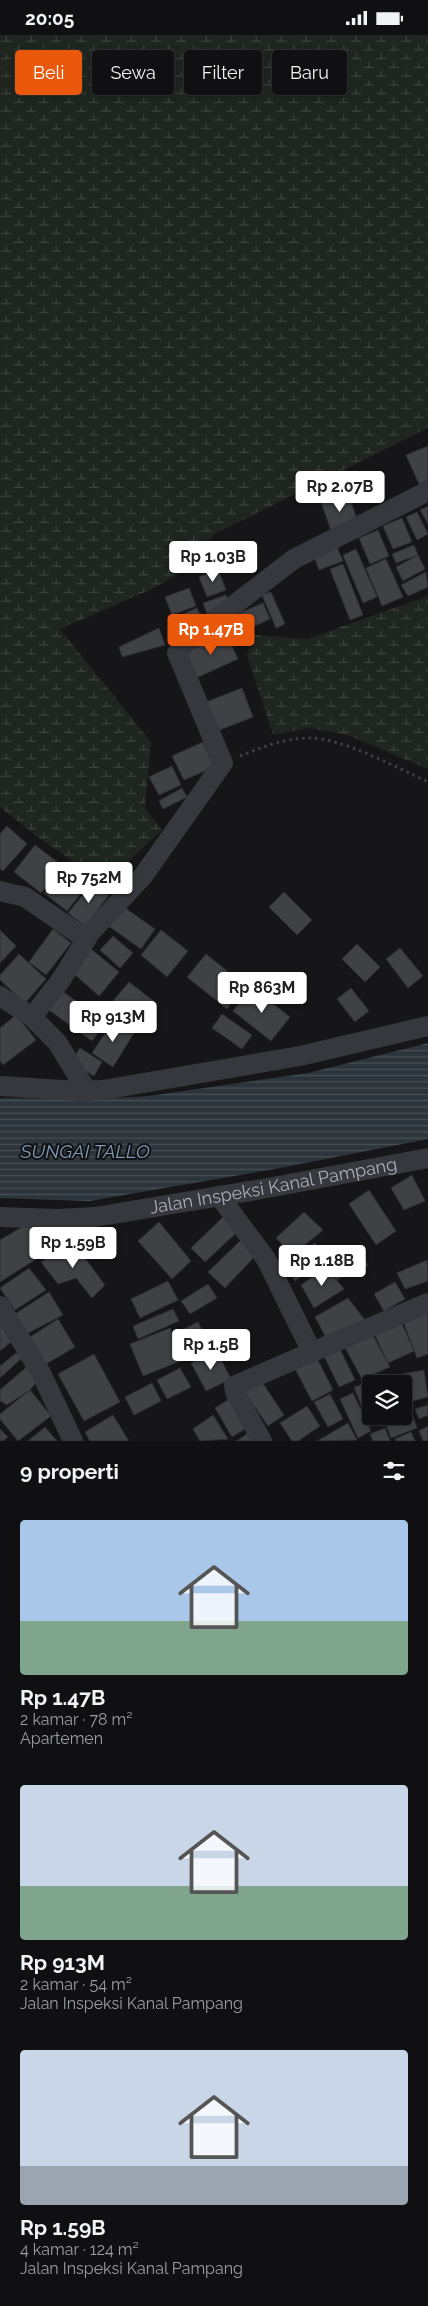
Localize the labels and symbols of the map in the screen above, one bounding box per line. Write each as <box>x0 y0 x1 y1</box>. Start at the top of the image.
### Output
pin: Rp 2.07B <box>288 471 392 513</box>
pin: Rp 1.03B <box>161 541 265 583</box>
pin: Rp 1.47B <box>159 613 263 656</box>
pin: Rp 752M <box>43 861 135 904</box>
pin: Rp 863M <box>216 971 308 1014</box>
pin: Rp 913M <box>67 1001 159 1043</box>
water label: SUNGAI TALLO <box>19 1140 150 1162</box>
street label: Jalan Inspeksi Kanal Pampang <box>148 1153 399 1218</box>
pin: Rp 1.59B <box>21 1227 125 1269</box>
pin: Rp 1.18B <box>270 1245 374 1287</box>
pin: Rp 1.5B <box>165 1329 257 1371</box>

